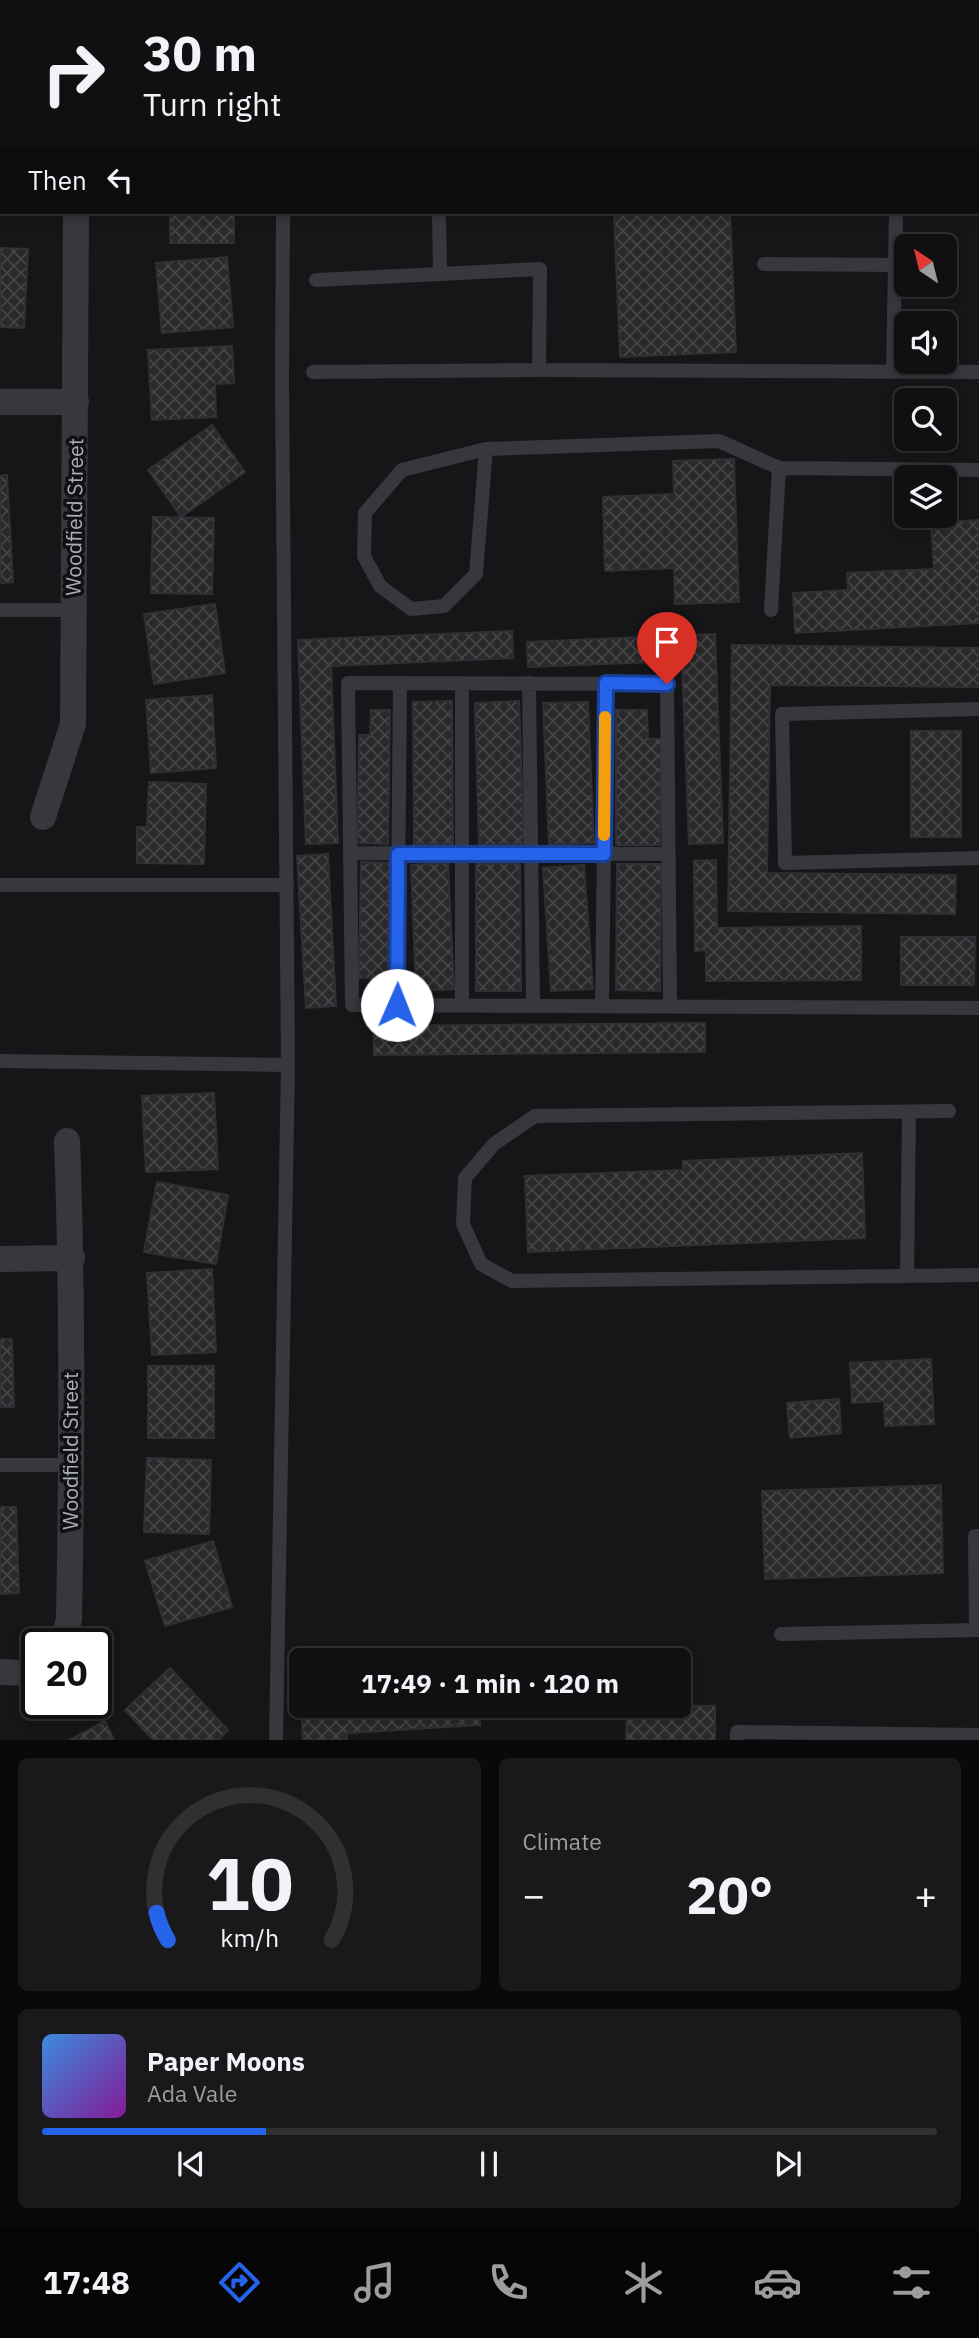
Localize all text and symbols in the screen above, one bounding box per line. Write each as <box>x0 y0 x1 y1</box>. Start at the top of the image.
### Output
text: 30 m <box>143 21 257 84</box>
icon: right <box>28 28 119 119</box>
text: Turn right <box>143 83 281 125</box>
icon: left <box>101 161 139 199</box>
text: Then <box>28 163 87 197</box>
north arrow <box>894 234 957 298</box>
map controls <box>894 234 957 528</box>
button: sound <box>894 311 957 374</box>
button: search <box>894 388 957 451</box>
street label: Woodfield Street <box>59 438 89 596</box>
button: layers <box>894 465 957 528</box>
pin <box>637 612 697 684</box>
icon: arrive <box>648 623 686 661</box>
position arrow <box>360 968 434 1042</box>
street label: Woodfield Street <box>56 1372 84 1530</box>
speed limit sign: 20 <box>21 1628 112 1719</box>
text: 17:49 · 1 min · 120 m <box>361 1666 619 1700</box>
text: Climate <box>523 1826 602 1856</box>
text: 10 <box>206 1836 293 1931</box>
text: 20° <box>686 1861 773 1928</box>
text: − <box>523 1870 545 1919</box>
text: + <box>914 1870 937 1919</box>
text: km/h <box>220 1921 279 1954</box>
text: Paper Moons <box>147 2044 305 2078</box>
text: Ada Vale <box>147 2078 237 2108</box>
icon: previous <box>172 2145 210 2183</box>
icon: pause <box>470 2145 508 2183</box>
icon: next <box>769 2145 807 2183</box>
icon: directions <box>215 2258 264 2307</box>
icon: music <box>350 2258 399 2307</box>
icon: phone <box>484 2258 533 2307</box>
icon: climate <box>619 2258 668 2307</box>
icon: car <box>753 2258 802 2307</box>
icon: filters <box>887 2258 936 2307</box>
text: 17:48 <box>43 2261 130 2303</box>

